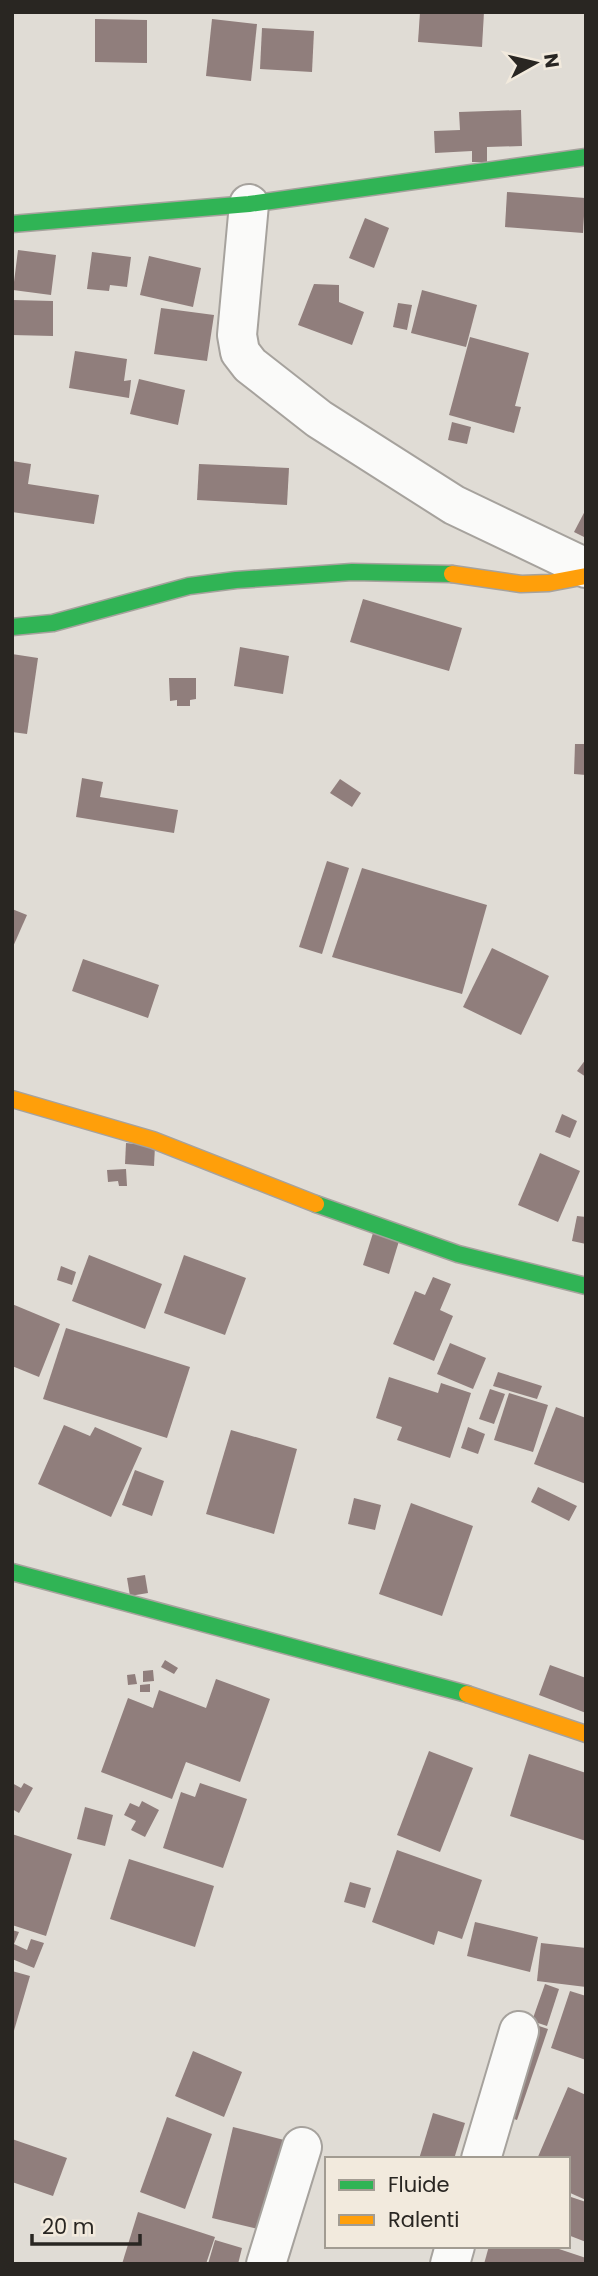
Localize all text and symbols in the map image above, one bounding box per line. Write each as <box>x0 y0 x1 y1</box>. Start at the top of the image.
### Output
north arrow <box>500 28 570 98</box>
text: N <box>537 52 566 70</box>
legend <box>325 2157 570 2248</box>
text: Fluide <box>388 2170 450 2199</box>
scale bar <box>32 2202 140 2246</box>
text: Ralenti <box>388 2205 459 2234</box>
text: 20 m <box>42 2212 95 2241</box>

